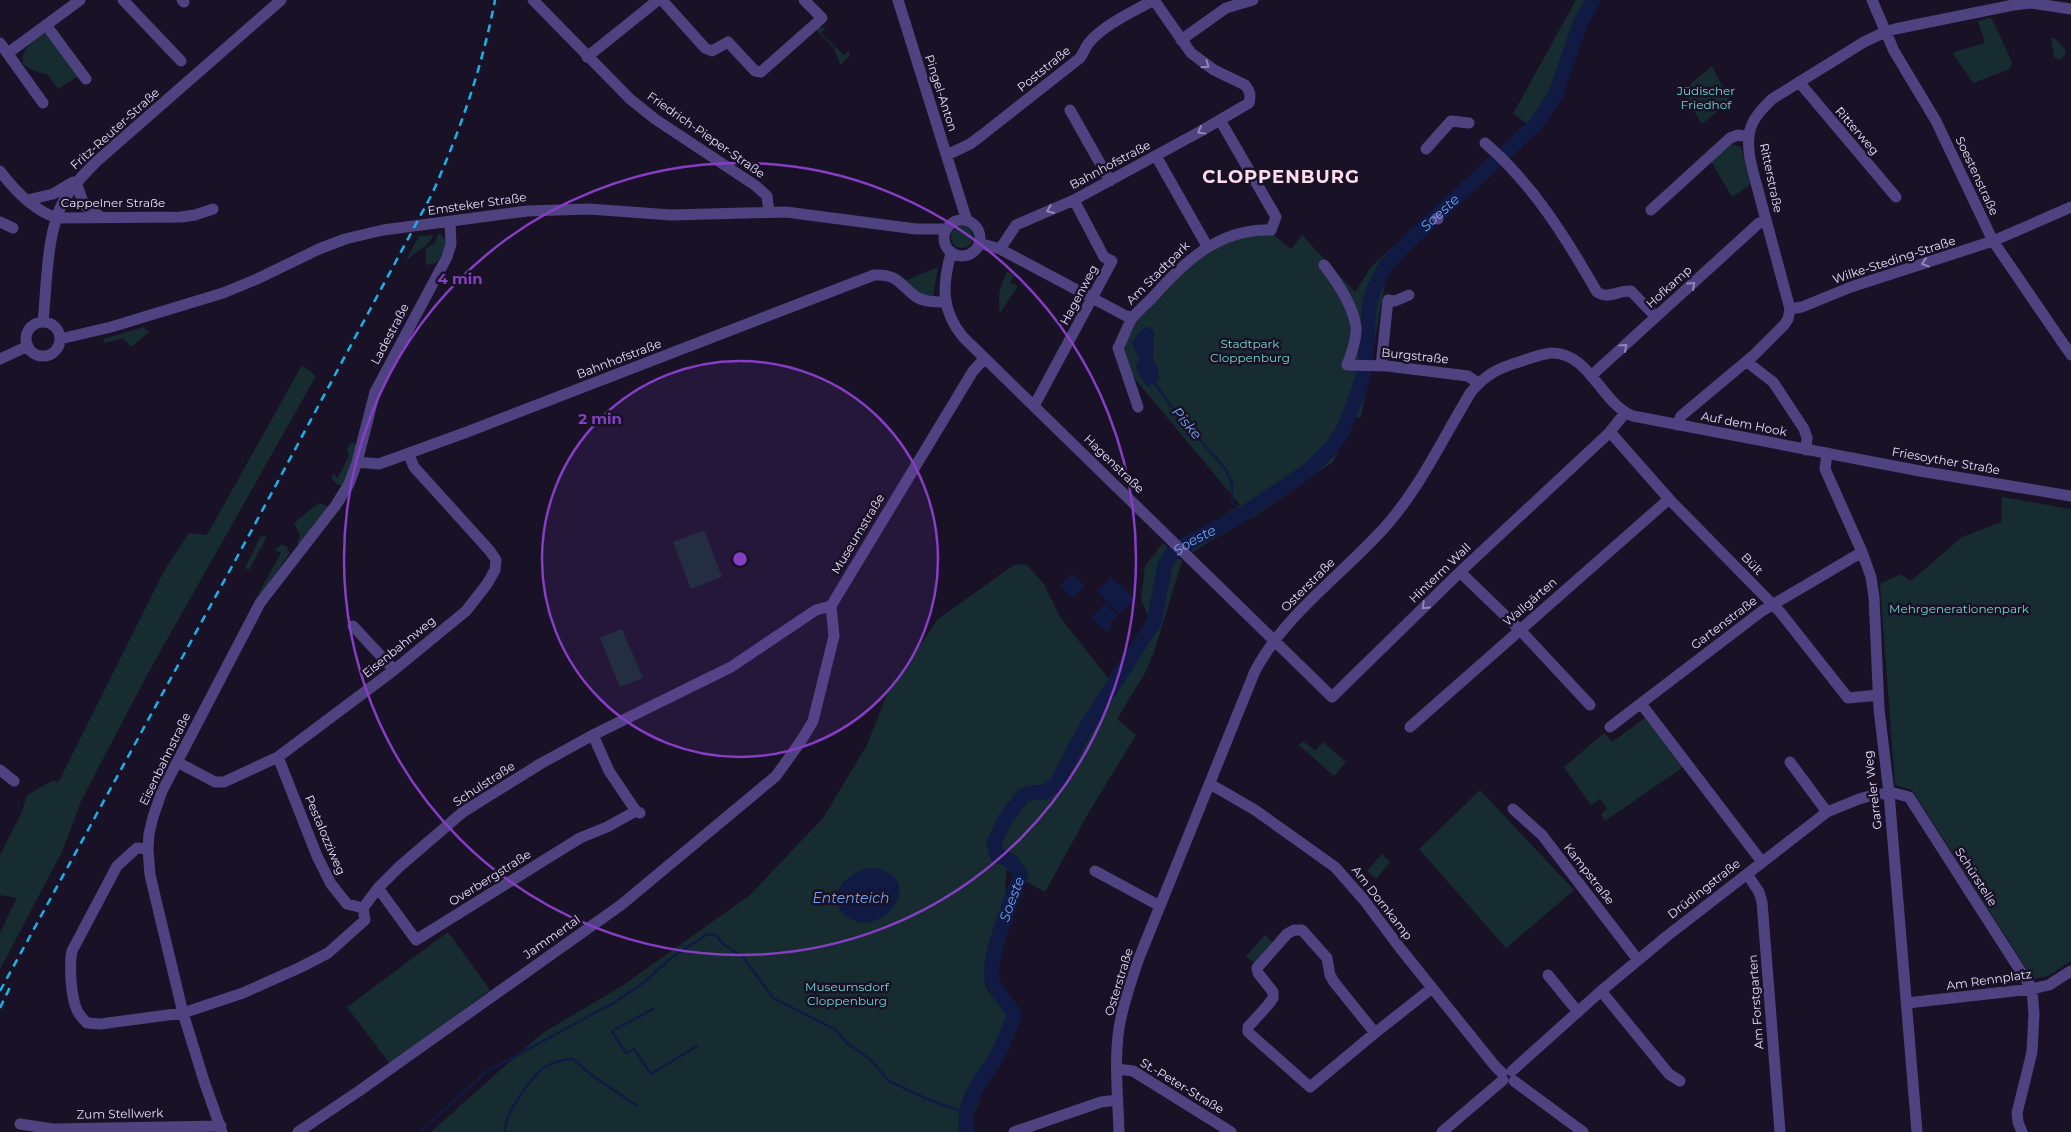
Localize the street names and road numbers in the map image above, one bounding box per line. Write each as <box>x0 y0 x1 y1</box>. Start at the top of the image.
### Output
street label: Poststraße <box>1014 43 1073 95</box>
street label: Pingel-Anton <box>922 52 961 133</box>
street label: Fritz-Reuter-Straße <box>67 85 162 173</box>
street label: Friedrich-Pieper-Straße <box>644 88 768 181</box>
street label: Ritterweg <box>1832 103 1882 158</box>
street label: Soestenstraße <box>1953 134 2002 218</box>
street label: Bahnhofstraße <box>1067 137 1153 192</box>
street label: Ritterstraße <box>1757 142 1786 214</box>
street label: Emsteker Straße <box>427 189 527 218</box>
street label: Cappelner Straße <box>61 195 165 210</box>
street label: Wilke-Steding-Straße <box>1830 233 1957 287</box>
street label: Am Stadtpark <box>1123 237 1193 307</box>
street label: Hagenweg <box>1056 262 1101 327</box>
street label: Hofkamp <box>1643 262 1695 311</box>
street label: Ladestraße <box>367 301 412 367</box>
street label: Bahnhofstraße <box>574 336 663 382</box>
street label: Burgstraße <box>1381 345 1449 366</box>
street label: Auf dem Hook <box>1700 408 1789 439</box>
street label: Hagenstraße <box>1081 431 1148 496</box>
street label: Friesoyther Straße <box>1891 444 2001 477</box>
street label: Museumstraße <box>828 491 887 577</box>
street label: Hinterm Wall <box>1406 540 1474 606</box>
street label: Bült <box>1738 549 1767 578</box>
street label: Osterstraße <box>1278 555 1338 615</box>
street label: Wallgärten <box>1500 574 1560 629</box>
street label: Gartenstraße <box>1688 593 1760 652</box>
street label: Eisenbahnweg <box>359 613 438 681</box>
street label: Eisenbahnstraße <box>136 710 193 808</box>
street label: Garreler Weg <box>1860 750 1885 830</box>
street label: Schulstraße <box>450 758 518 809</box>
street label: Pestalozziweg <box>302 793 349 877</box>
street label: Kampstraße <box>1561 840 1618 907</box>
street label: Schürstelle <box>1952 845 2001 909</box>
street label: Overbergstraße <box>446 846 534 909</box>
street label: Drüdingstraße <box>1664 856 1743 922</box>
street label: Am Dornkamp <box>1349 863 1416 943</box>
street label: Jammertal <box>520 912 583 962</box>
street label: Osterstraße <box>1101 946 1136 1018</box>
street label: Am Forstgarten <box>1745 954 1766 1050</box>
street label: Am Rennplatz <box>1945 966 2033 993</box>
street label: St.-Peter-Straße <box>1138 1055 1227 1116</box>
street label: Zum Stellwerk <box>76 1105 164 1122</box>

